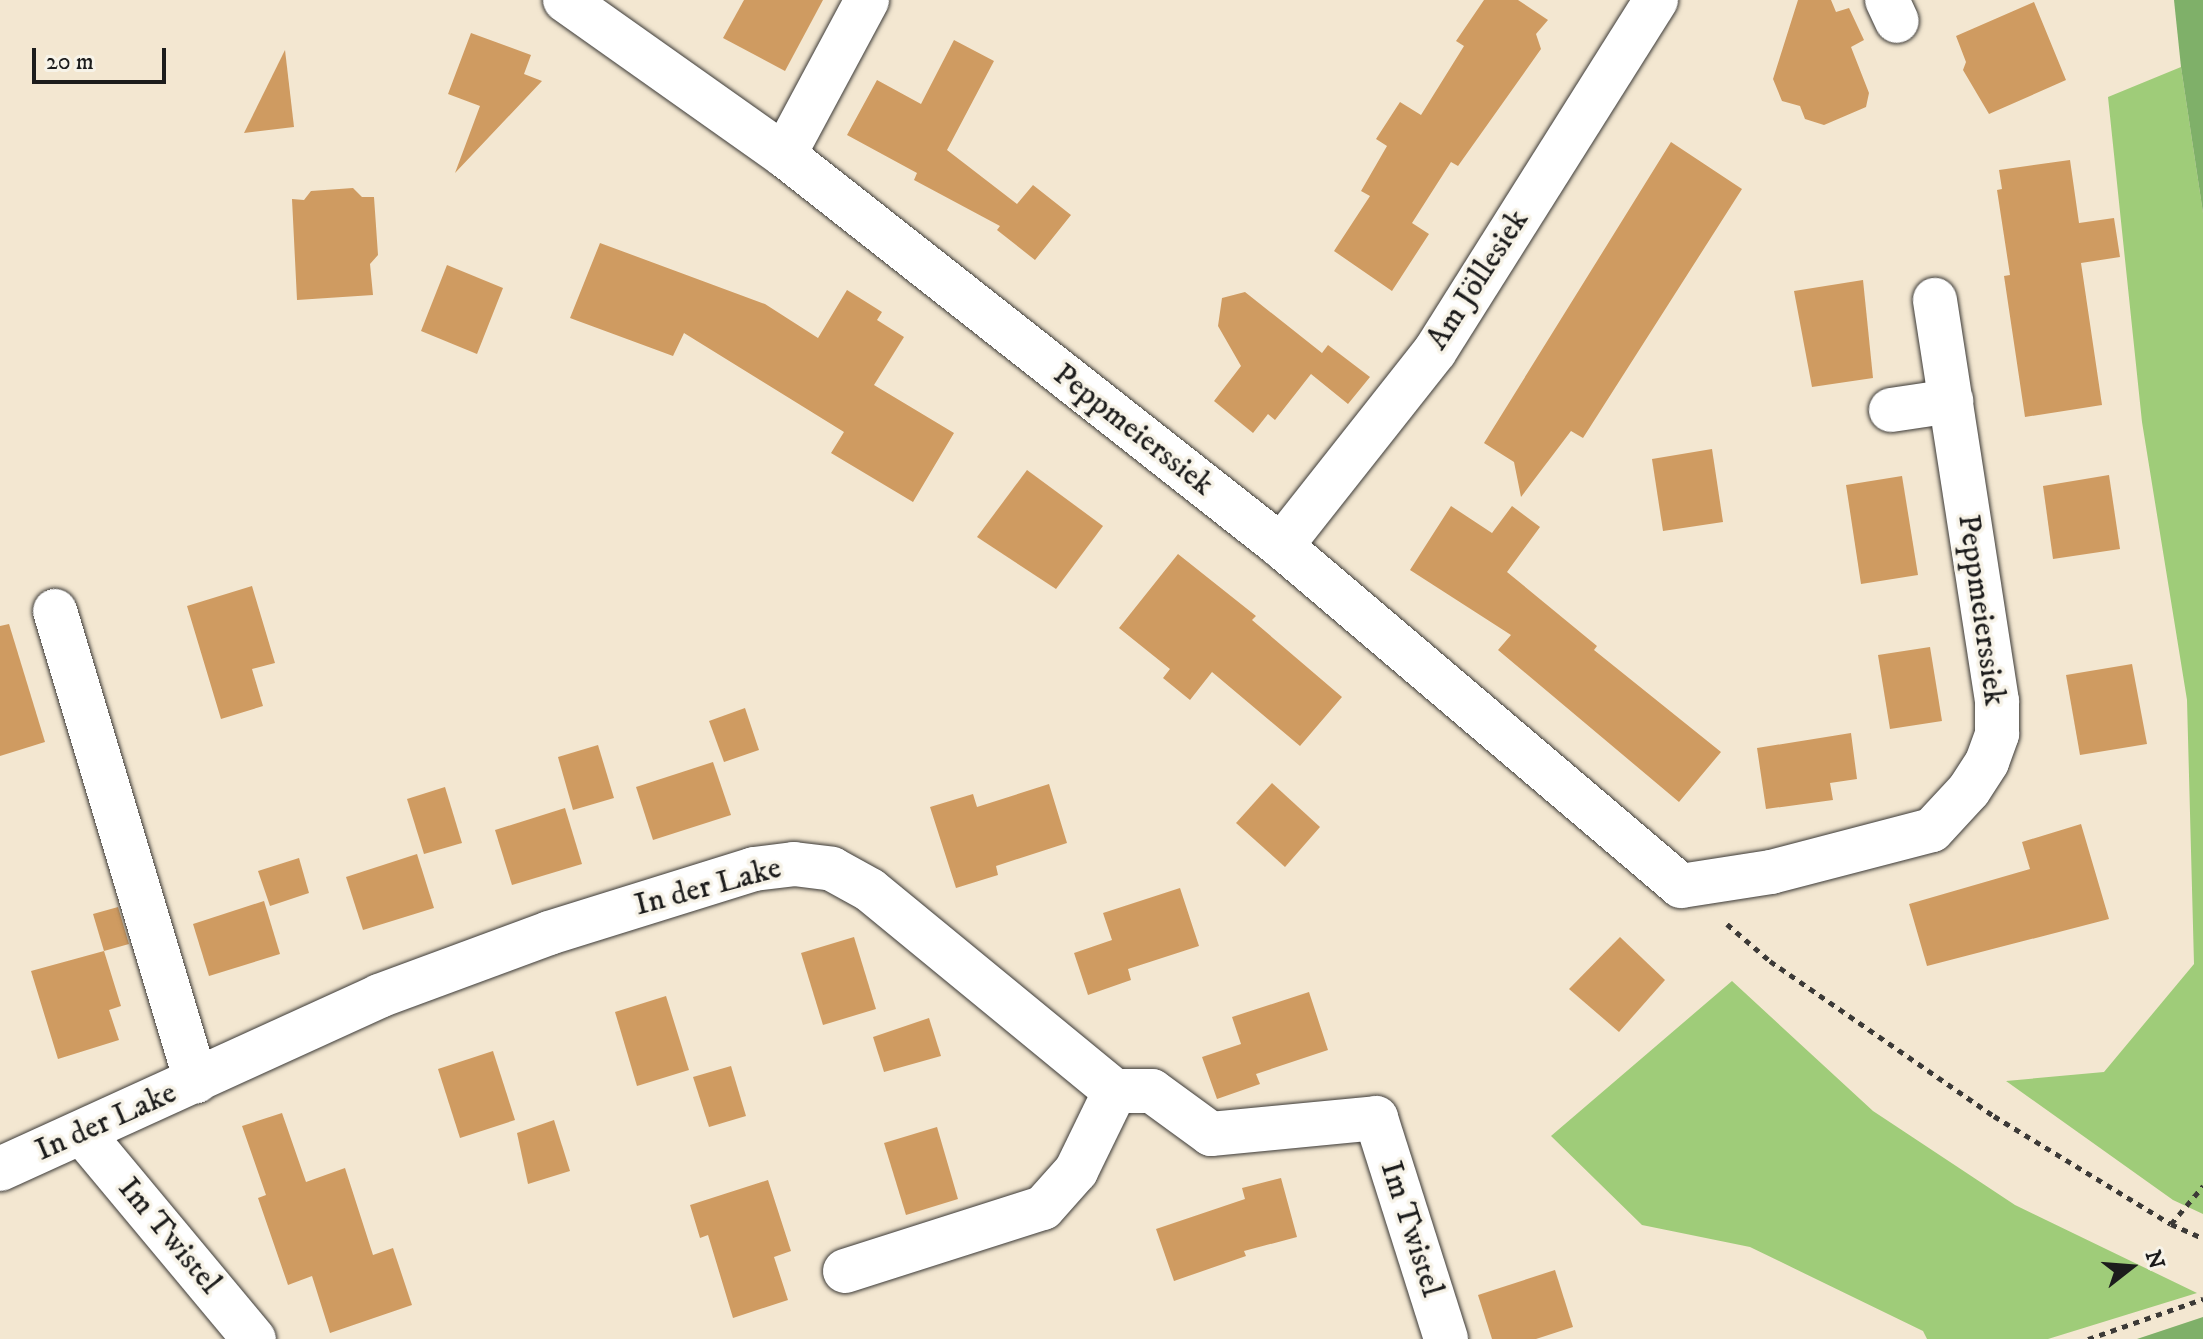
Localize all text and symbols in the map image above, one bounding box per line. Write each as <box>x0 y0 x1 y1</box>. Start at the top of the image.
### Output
scale bar <box>36 32 170 82</box>
text: 20 m <box>46 47 94 77</box>
street label: Am Jöllesiek <box>1419 203 1537 357</box>
street label: Peppmeierssiek <box>1045 356 1221 504</box>
street label: Peppmeierssiek <box>1949 512 2013 708</box>
street label: In der Lake <box>630 849 786 925</box>
street label: In der Lake <box>30 1074 182 1170</box>
street label: Im Twistel <box>1371 1156 1451 1302</box>
street label: Im Twistel <box>109 1170 229 1302</box>
north arrow <box>2091 1227 2171 1307</box>
text: N <box>2139 1247 2170 1272</box>

